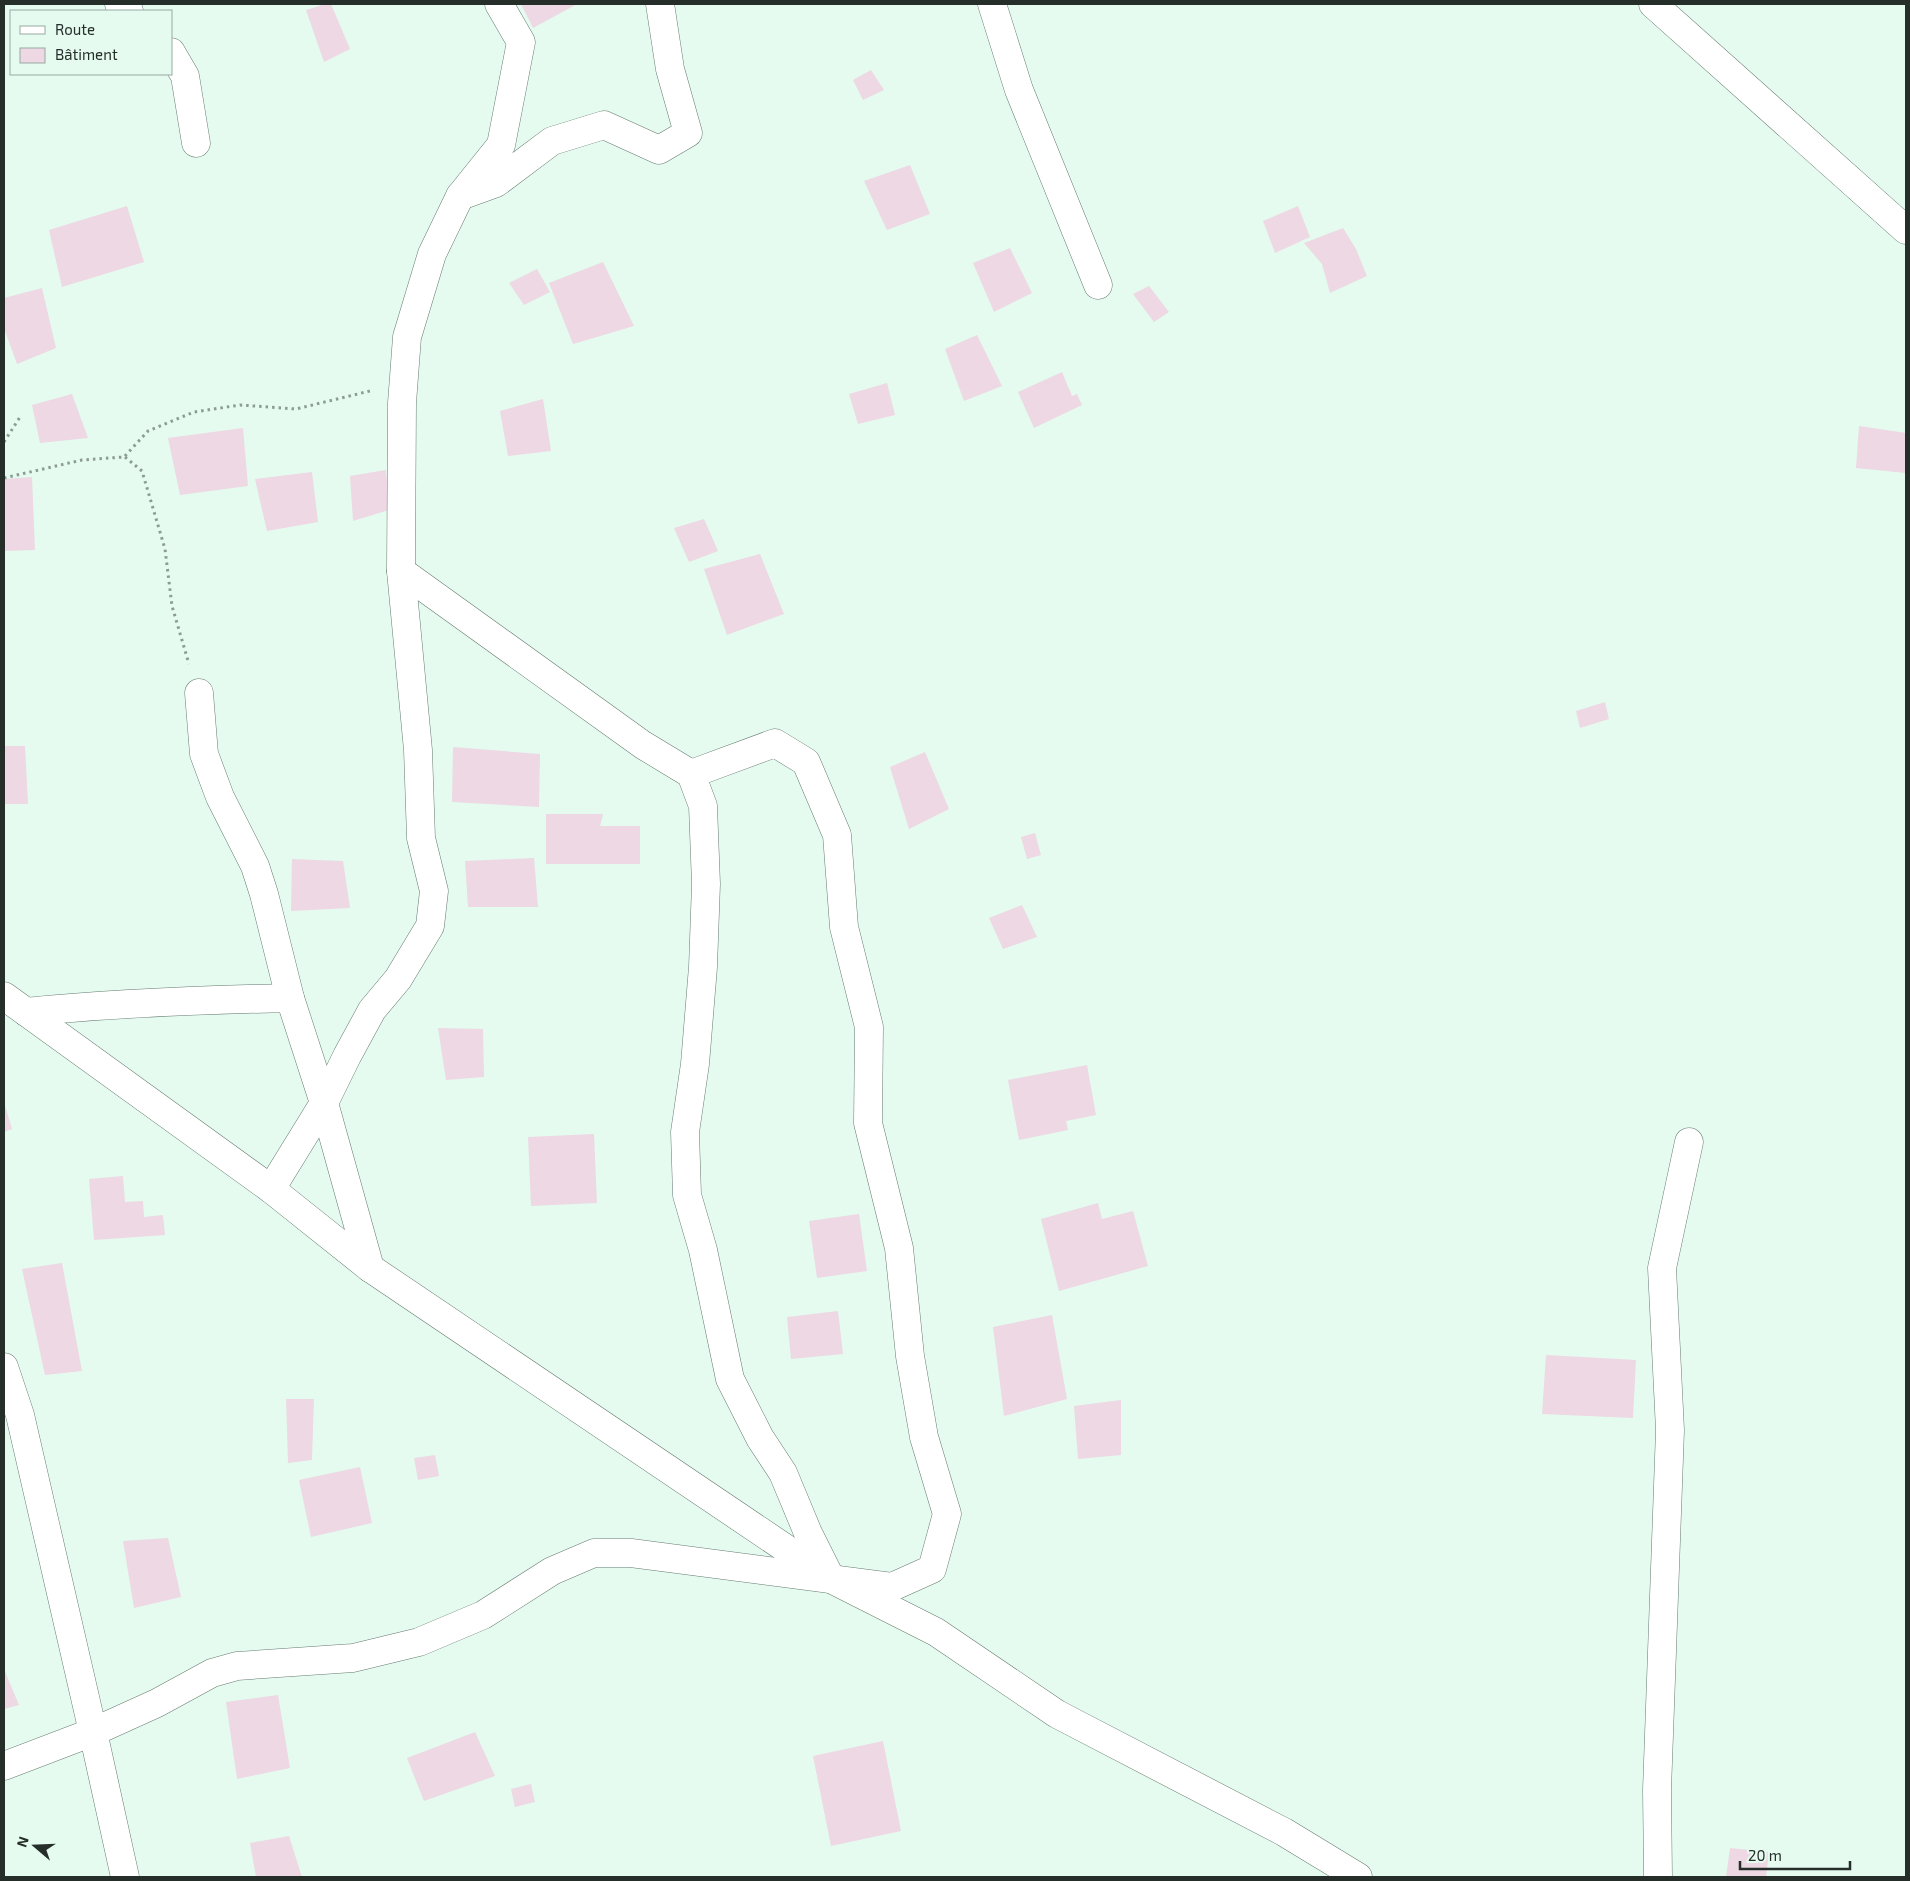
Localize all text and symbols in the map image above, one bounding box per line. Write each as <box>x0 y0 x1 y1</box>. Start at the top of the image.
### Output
legend <box>10 10 172 75</box>
text: Route <box>55 20 95 38</box>
text: Bâtiment <box>55 45 118 63</box>
north arrow <box>10 1821 60 1871</box>
text: N <box>13 1834 32 1849</box>
scale bar <box>1740 1838 1850 1870</box>
text: 20 m <box>1748 1846 1782 1864</box>

